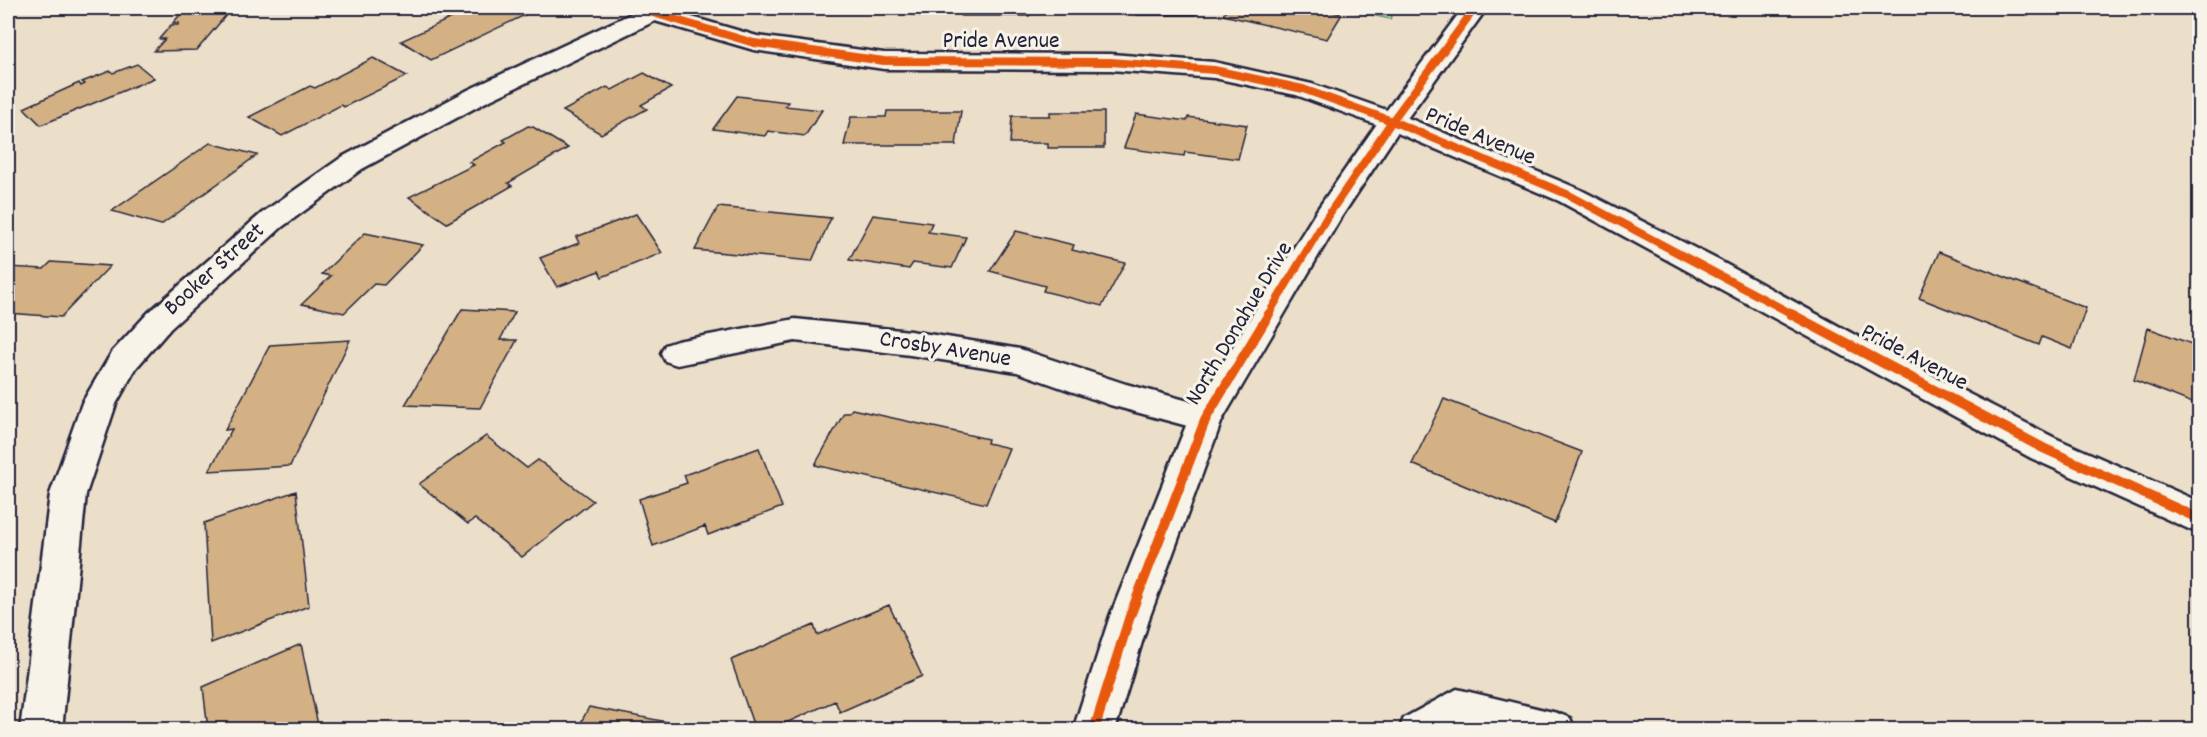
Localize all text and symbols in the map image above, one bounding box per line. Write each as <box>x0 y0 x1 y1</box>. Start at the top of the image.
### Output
street label: Pride Avenue <box>942 25 1060 59</box>
street label: Pride Avenue <box>1419 98 1541 176</box>
street label: Booker Street <box>157 215 273 325</box>
street label: North Donahue Drive <box>1178 236 1302 412</box>
street label: Pride Avenue <box>1854 315 1974 401</box>
street label: Crosby Avenue <box>877 323 1013 377</box>

